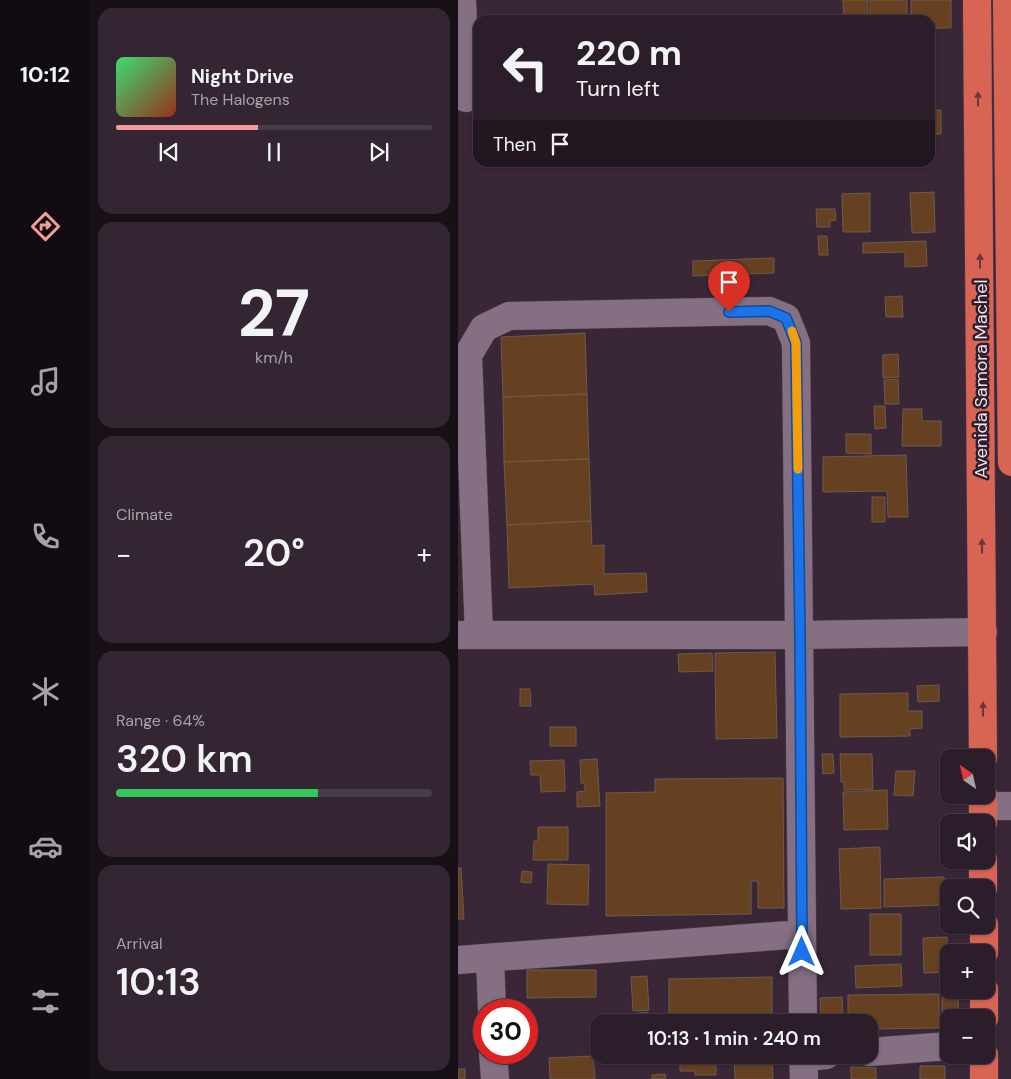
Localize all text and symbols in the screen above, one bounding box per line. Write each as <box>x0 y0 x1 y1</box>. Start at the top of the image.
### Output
text: 220 m <box>576 30 682 76</box>
icon: left <box>493 35 558 100</box>
text: 10:12 <box>20 60 70 89</box>
text: Night Drive <box>191 64 294 89</box>
text: Turn left <box>576 74 660 103</box>
text: The Halogens <box>191 89 290 110</box>
one-way arrow <box>974 91 982 107</box>
icon: arrive <box>546 130 574 158</box>
text: Then <box>493 132 536 157</box>
icon: previous <box>155 138 183 166</box>
icon: pause <box>260 138 288 166</box>
icon: next <box>365 138 393 166</box>
icon: directions <box>28 209 63 244</box>
one-way arrow <box>975 253 983 269</box>
pin <box>708 261 750 312</box>
icon: arrive <box>715 268 743 296</box>
text: 27 <box>238 272 310 356</box>
street label: Avenida Samora Machel <box>969 280 993 478</box>
text: km/h <box>255 347 293 368</box>
icon: music <box>28 364 63 399</box>
text: Climate <box>116 504 173 525</box>
icon: phone <box>28 519 63 554</box>
text: 20° <box>243 528 305 578</box>
text: − <box>116 536 131 573</box>
text: + <box>417 536 432 573</box>
one-way arrow <box>978 538 986 554</box>
icon: climate <box>28 674 63 709</box>
one-way arrow <box>979 701 987 717</box>
text: Range · 64% <box>116 710 205 731</box>
text: 320 km <box>116 734 253 784</box>
north arrow <box>940 749 996 804</box>
map controls <box>940 749 995 1064</box>
button: sound <box>940 814 995 869</box>
icon: car <box>28 829 63 864</box>
button: search <box>940 879 995 934</box>
position arrow <box>775 925 827 977</box>
text: Arrival <box>116 933 163 954</box>
button: + <box>940 944 995 999</box>
text: 10:13 <box>116 957 201 1007</box>
icon: filters <box>28 984 63 1019</box>
speed limit sign: 30 <box>473 999 538 1064</box>
button: − <box>940 1009 995 1064</box>
text: 10:13 · 1 min · 240 m <box>647 1026 821 1051</box>

